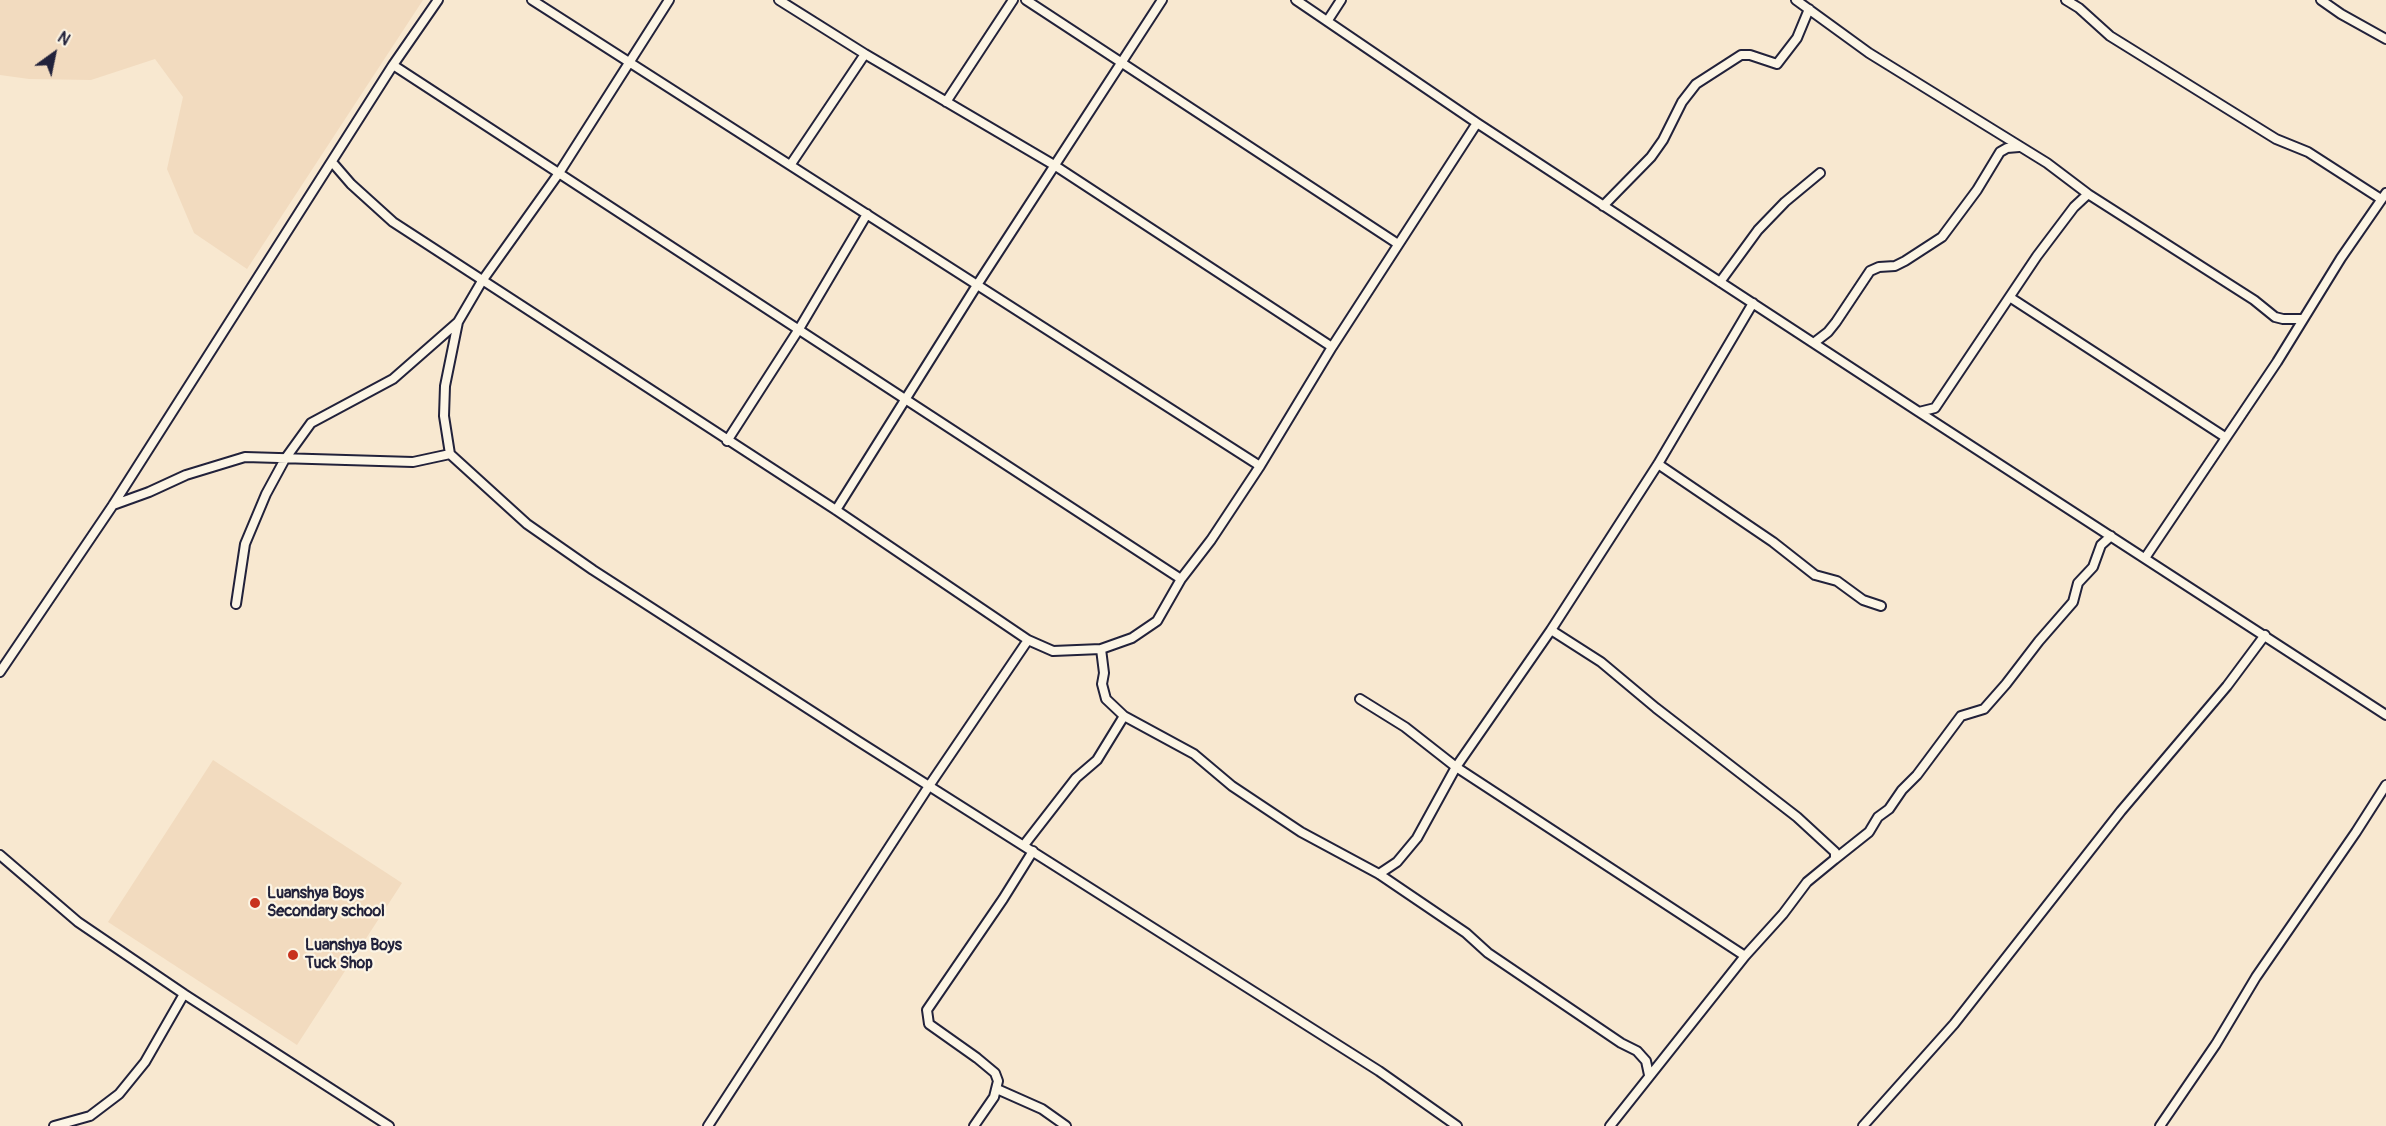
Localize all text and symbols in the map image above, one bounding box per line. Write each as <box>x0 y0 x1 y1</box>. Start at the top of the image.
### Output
north arrow <box>24 24 84 84</box>
text: N <box>54 28 74 50</box>
place label: Luanshya Boys Secondary school <box>267 884 385 922</box>
marker: Luanshya Boys Secondary school <box>248 896 262 910</box>
place label: Luanshya Boys Tuck Shop <box>305 936 402 974</box>
marker: Luanshya Boys Tuck Shop <box>286 948 300 962</box>

